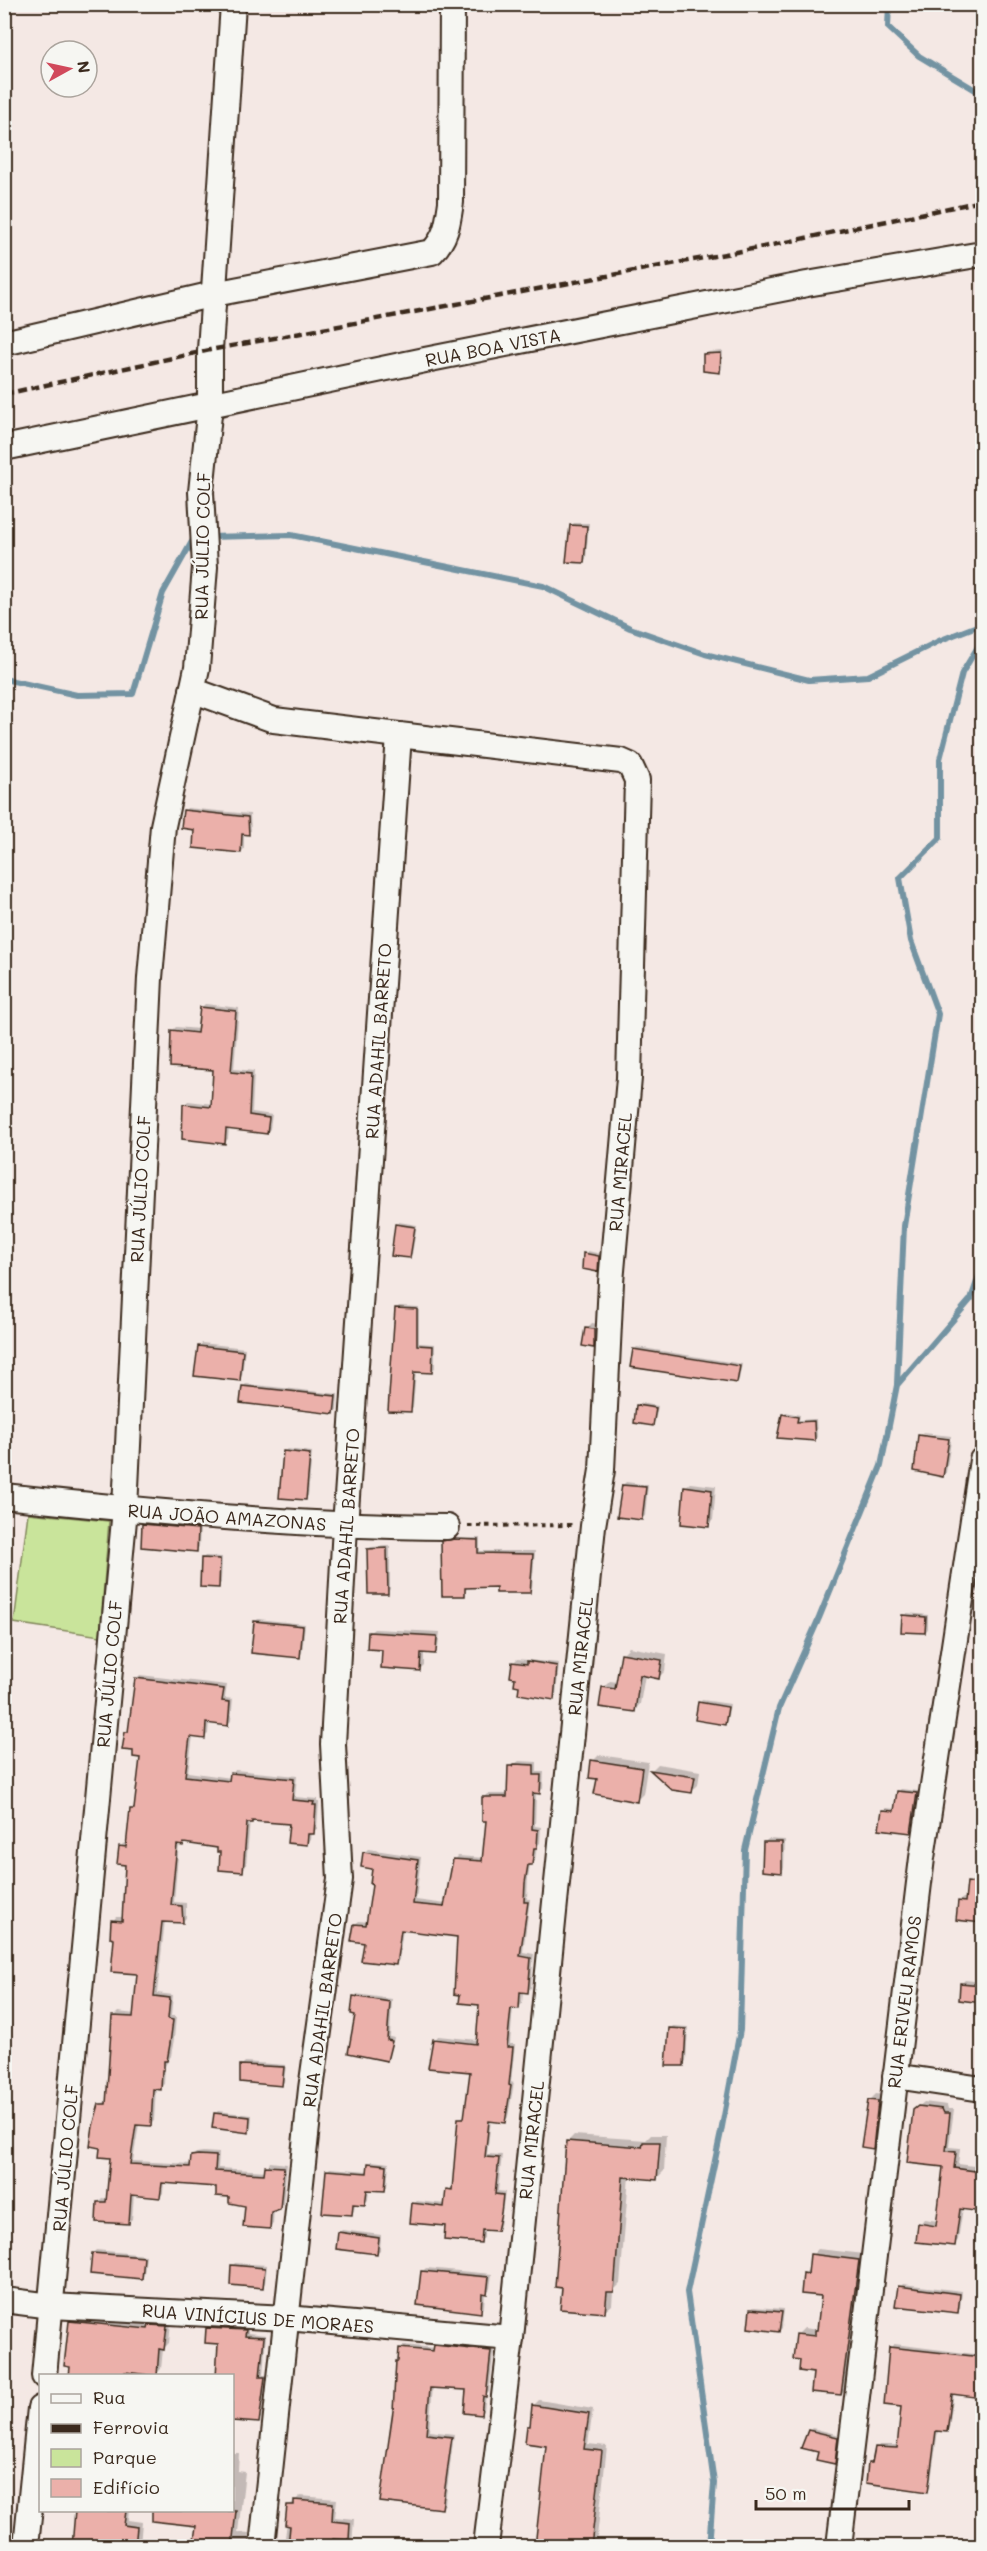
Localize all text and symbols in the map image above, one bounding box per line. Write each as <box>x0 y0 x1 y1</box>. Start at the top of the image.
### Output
north arrow <box>39 39 99 99</box>
text: N <box>73 59 96 74</box>
street label: RUA BOA VISTA <box>423 322 563 372</box>
street label: RUA JÚLIO COLF <box>189 472 215 620</box>
street label: RUA ADAHIL BARRETO <box>359 942 397 1140</box>
street label: RUA MIRACEL <box>603 1111 637 1233</box>
street label: RUA JÚLIO COLF <box>124 1115 156 1263</box>
street label: RUA ADAHIL BARRETO <box>327 1427 365 1625</box>
street label: RUA JOÃO AMAZONAS <box>127 1498 327 1536</box>
street label: RUA MIRACEL <box>562 1595 598 1717</box>
street label: RUA JÚLIO COLF <box>91 1599 127 1749</box>
street label: RUA ADAHIL BARRETO <box>296 1911 348 2109</box>
street label: RUA ERIVEU RAMOS <box>881 1914 927 2090</box>
street label: RUA MIRACEL <box>513 2079 549 2201</box>
street label: RUA JÚLIO COLF <box>47 2083 83 2233</box>
street label: RUA VINÍCIUS DE MORAES <box>141 2298 375 2338</box>
legend <box>39 2374 234 2512</box>
text: Rua <box>93 2385 126 2409</box>
text: Ferrovia <box>93 2415 169 2439</box>
text: Parque <box>93 2445 157 2469</box>
scale bar <box>756 2473 909 2511</box>
text: Edifício <box>93 2475 160 2499</box>
text: 50 m <box>765 2481 807 2505</box>

